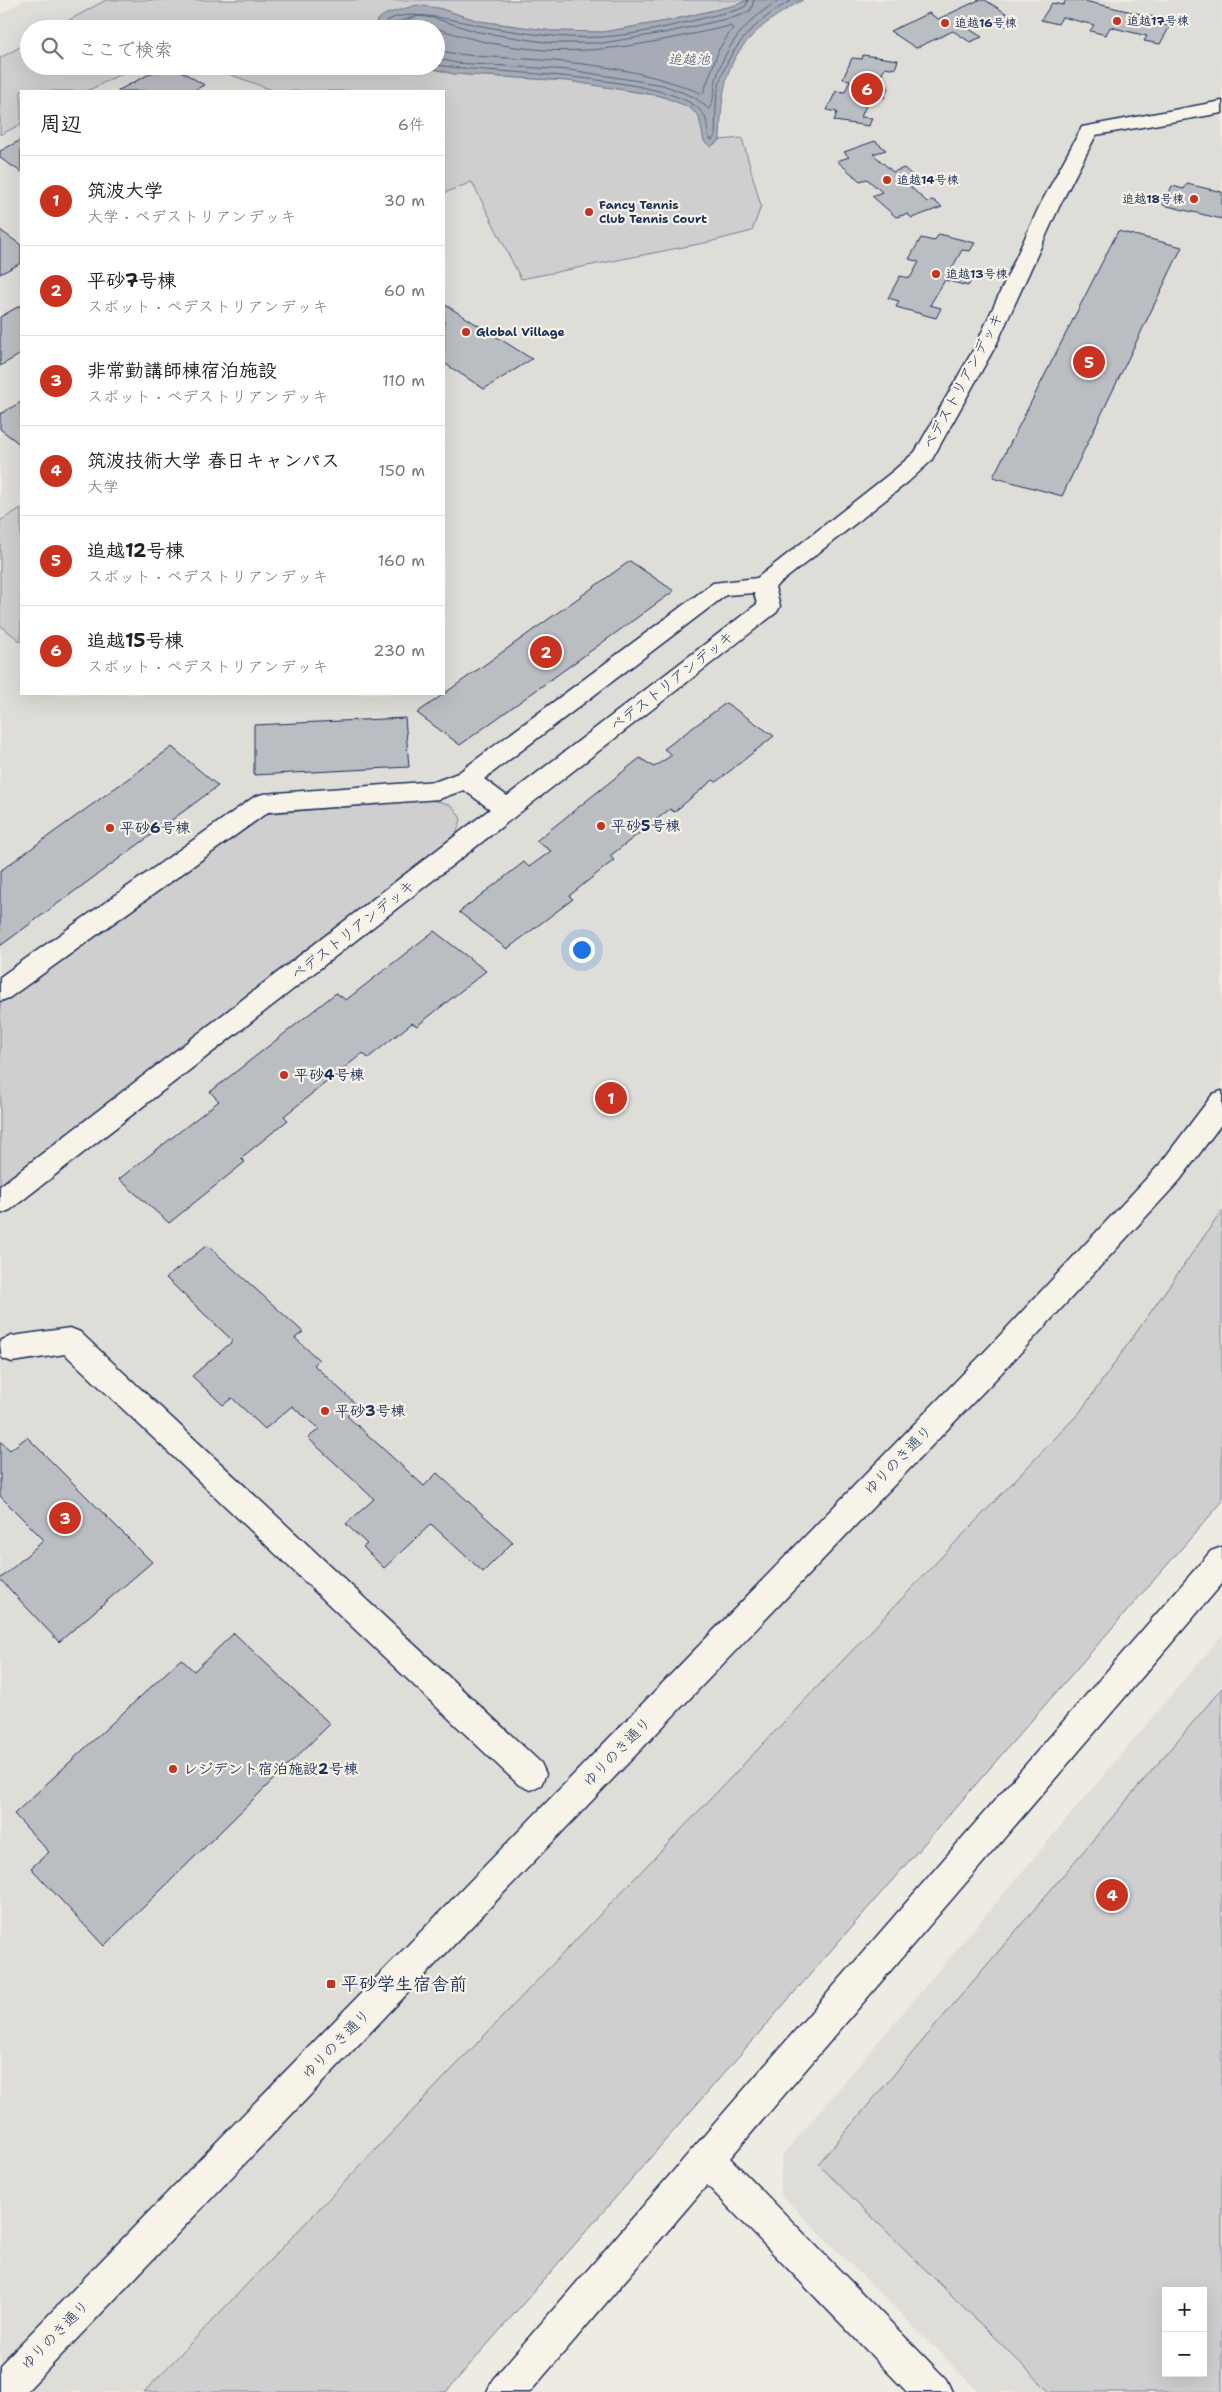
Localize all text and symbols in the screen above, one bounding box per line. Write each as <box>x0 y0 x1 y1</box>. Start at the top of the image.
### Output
place label: 追越17号棟 <box>1127 13 1189 29</box>
place label: 追越16号棟 <box>955 15 1017 31</box>
marker: 追越17号棟 <box>1111 15 1123 27</box>
marker: 追越16号棟 <box>939 17 951 29</box>
search box <box>20 20 445 75</box>
icon: search <box>38 34 66 62</box>
text: ここで検索 <box>78 37 173 62</box>
water label: 追越池 <box>668 50 711 68</box>
pin: 6 <box>851 70 883 108</box>
text: 周辺 <box>40 110 82 138</box>
text: 6件 <box>398 114 425 135</box>
place label: 追越14号棟 <box>897 172 959 188</box>
marker: 追越14号棟 <box>881 174 893 186</box>
text: 筑波大学 <box>87 178 163 203</box>
text: 1 <box>52 190 60 211</box>
text: 30 m <box>384 190 425 211</box>
place label: 追越18号棟 <box>1122 191 1184 207</box>
marker: 追越18号棟 <box>1188 193 1200 205</box>
place label: Fancy Tennis Club Tennis Court <box>599 197 707 227</box>
text: 大学 · ペデストリアンデッキ <box>87 206 296 227</box>
marker: Fancy Tennis Club Tennis Court <box>583 206 595 218</box>
place label: 追越13号棟 <box>946 266 1008 282</box>
text: 平砂7号棟 <box>87 268 176 293</box>
marker: 追越13号棟 <box>930 268 942 280</box>
text: 2 <box>50 280 62 301</box>
text: 60 m <box>384 280 425 301</box>
text: スポット · ペデストリアンデッキ <box>87 296 328 317</box>
street label: ペデストリアンデッキ <box>919 309 1007 453</box>
place label: Global Village <box>476 324 565 340</box>
marker: Global Village <box>460 326 472 338</box>
pin: 5 <box>1073 343 1105 381</box>
text: 非常勤講師棟宿泊施設 <box>87 358 277 383</box>
text: 3 <box>50 370 62 391</box>
text: 110 m <box>382 370 425 391</box>
text: スポット · ペデストリアンデッキ <box>87 386 328 407</box>
text: 筑波技術大学 春日キャンパス <box>87 448 340 473</box>
text: 4 <box>50 460 62 481</box>
text: 150 m <box>378 460 425 481</box>
text: 大学 <box>87 476 119 497</box>
text: 追越12号棟 <box>87 538 184 563</box>
text: 5 <box>51 550 61 571</box>
text: 160 m <box>378 550 425 571</box>
text: スポット · ペデストリアンデッキ <box>87 566 328 587</box>
street label: ペデストリアンデッキ <box>606 626 738 736</box>
text: 追越15号棟 <box>87 628 183 653</box>
pin: 2 <box>530 633 562 671</box>
text: 6 <box>50 640 62 661</box>
text: 230 m <box>373 640 425 661</box>
text: スポット · ペデストリアンデッキ <box>87 656 328 677</box>
place label: 平砂5号棟 <box>611 816 680 836</box>
place label: 平砂6号棟 <box>120 818 191 838</box>
marker: 平砂5号棟 <box>595 820 607 832</box>
marker: 平砂6号棟 <box>104 822 116 834</box>
street label: ペデストリアンデッキ <box>287 875 419 985</box>
your location <box>569 937 595 963</box>
place label: 平砂4号棟 <box>294 1065 365 1085</box>
marker: 平砂4号棟 <box>278 1069 290 1081</box>
pin: 1 <box>595 1079 627 1117</box>
place label: 平砂3号棟 <box>335 1401 406 1421</box>
marker: 平砂3号棟 <box>319 1405 331 1417</box>
street label: ゆりのき通り <box>860 1421 936 1499</box>
pin: 3 <box>49 1499 81 1537</box>
street label: ゆりのき通り <box>579 1713 655 1791</box>
place label: レジデント宿泊施設2号棟 <box>183 1759 359 1779</box>
marker: レジデント宿泊施設2号棟 <box>167 1763 179 1775</box>
pin: 4 <box>1096 1876 1128 1914</box>
place label: 平砂学生宿舎前 <box>341 1972 467 1996</box>
marker: 平砂学生宿舎前 <box>325 1978 337 1990</box>
street label: ゆりのき通り <box>298 2005 374 2083</box>
map controls <box>1162 2287 1207 2377</box>
button: + <box>1162 2287 1207 2332</box>
street label: ゆりのき通り <box>17 2296 93 2374</box>
button: − <box>1162 2332 1207 2377</box>

